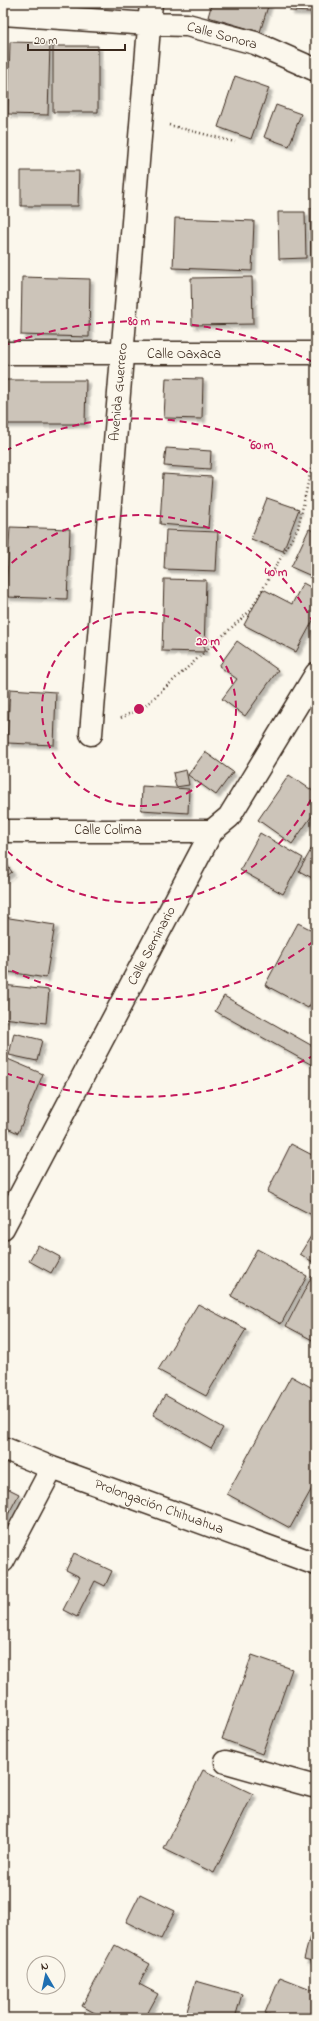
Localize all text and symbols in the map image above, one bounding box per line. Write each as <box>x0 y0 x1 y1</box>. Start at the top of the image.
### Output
street label: Calle Sonora <box>184 17 260 55</box>
scale bar <box>28 26 125 52</box>
text: 20 m <box>34 32 57 50</box>
text: 80 m <box>127 313 151 331</box>
street label: Avenida Guerrero <box>104 342 134 442</box>
street label: Calle Oaxaca <box>147 344 221 365</box>
text: 60 m <box>250 437 274 455</box>
text: 40 m <box>264 564 288 582</box>
text: 20 m <box>195 633 220 651</box>
centre of rings <box>132 702 146 716</box>
street label: Calle Colima <box>74 820 142 841</box>
street label: Calle Seminario <box>122 903 182 989</box>
street label: Prolongación Chihuahua <box>91 1474 227 1541</box>
north arrow <box>26 1955 66 1995</box>
text: N <box>40 1958 50 1975</box>

